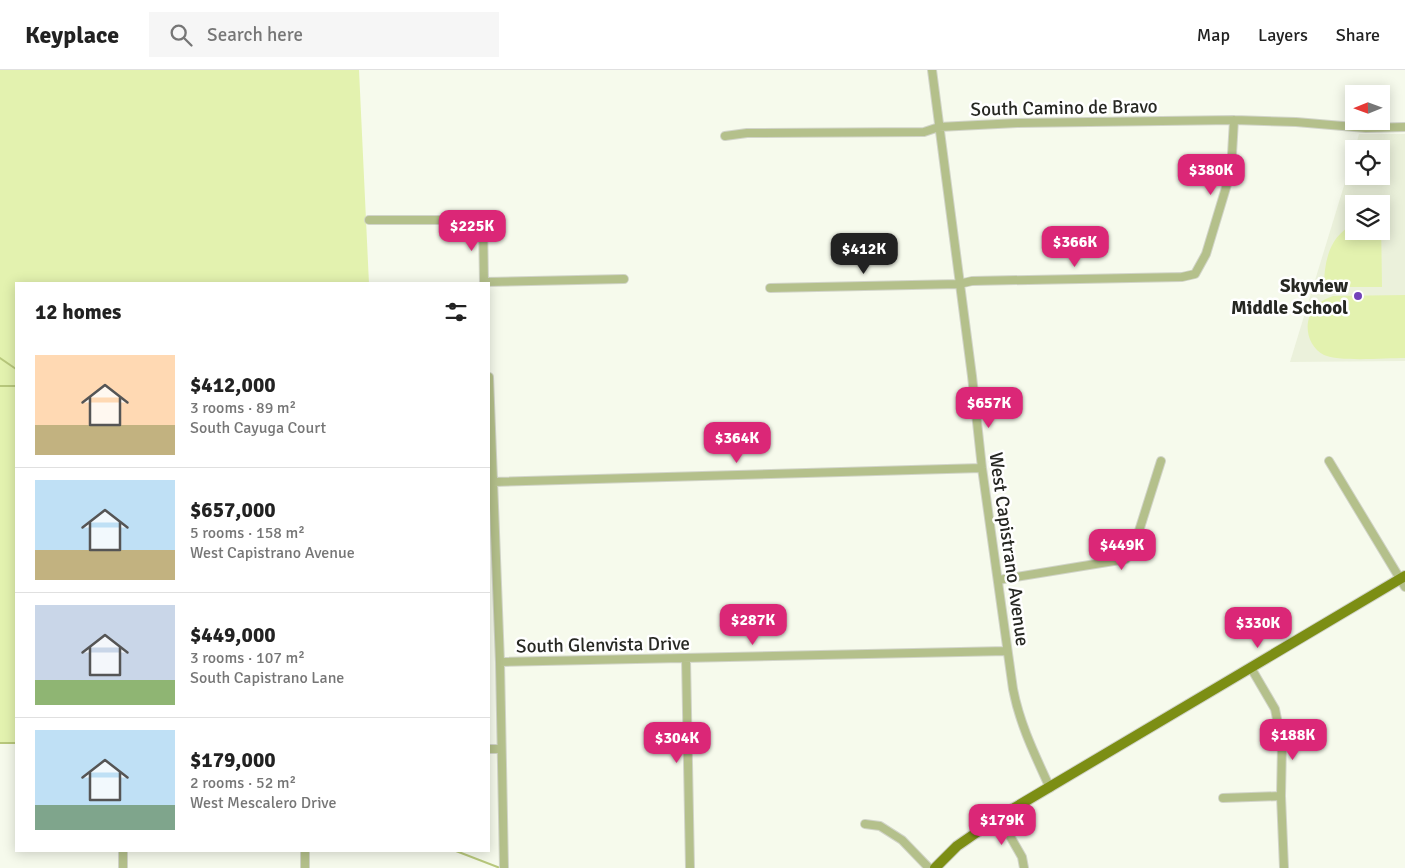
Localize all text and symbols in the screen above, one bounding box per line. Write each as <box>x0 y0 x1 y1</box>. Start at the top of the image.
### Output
search box <box>149 12 499 57</box>
text: Keyplace <box>25 20 119 50</box>
icon: search <box>167 21 195 49</box>
text: Search here <box>207 23 303 47</box>
text: Map <box>1197 24 1230 46</box>
text: Layers <box>1258 24 1308 46</box>
text: Share <box>1336 24 1380 46</box>
north arrow <box>1345 85 1390 130</box>
map controls <box>1345 85 1390 240</box>
street label: South Camino de Bravo <box>970 94 1158 122</box>
button: locate <box>1345 140 1390 185</box>
pin: $380K <box>1176 154 1246 196</box>
text: $380K <box>1189 160 1233 180</box>
button: layers <box>1345 195 1390 240</box>
pin: $225K <box>437 210 507 252</box>
text: $225K <box>450 216 494 236</box>
pin: $366K <box>1040 226 1110 268</box>
pin: $412K <box>829 232 899 275</box>
text: $366K <box>1053 232 1097 252</box>
text: $412K <box>842 239 886 259</box>
place label: Skyview Middle School <box>1231 274 1349 320</box>
marker: Skyview Middle School <box>1352 290 1364 302</box>
icon: filters <box>442 298 470 326</box>
text: 12 homes <box>35 299 121 325</box>
text: $412,000 <box>190 372 276 398</box>
icon: home <box>75 375 135 435</box>
pin: $657K <box>954 386 1024 429</box>
text: $657K <box>967 393 1011 413</box>
text: 3 rooms · 89 m² <box>190 398 296 418</box>
text: South Cayuga Court <box>190 418 326 438</box>
pin: $364K <box>702 422 772 464</box>
text: $364K <box>715 428 759 448</box>
street label: West Capistrano Avenue <box>984 451 1035 648</box>
text: $657,000 <box>190 497 276 523</box>
icon: home <box>75 500 135 560</box>
text: 5 rooms · 158 m² <box>190 523 305 543</box>
pin: $449K <box>1087 528 1157 571</box>
text: $449K <box>1100 535 1144 555</box>
text: West Capistrano Avenue <box>190 543 355 563</box>
pin: $287K <box>718 604 788 646</box>
pin: $330K <box>1223 606 1293 649</box>
text: $287K <box>731 610 775 630</box>
text: $330K <box>1236 613 1280 633</box>
text: $449,000 <box>190 622 276 648</box>
icon: home <box>75 625 135 685</box>
street label: South Glenvista Drive <box>516 631 690 659</box>
text: 3 rooms · 107 m² <box>190 648 305 668</box>
text: South Capistrano Lane <box>190 668 344 688</box>
pin: $188K <box>1258 718 1328 761</box>
pin: $304K <box>642 722 712 764</box>
text: $188K <box>1271 725 1315 745</box>
text: $304K <box>655 728 699 748</box>
text: $179,000 <box>190 747 276 773</box>
icon: home <box>75 750 135 810</box>
text: 2 rooms · 52 m² <box>190 773 296 793</box>
text: West Mescalero Drive <box>190 793 336 813</box>
pin: $179K <box>967 804 1037 846</box>
text: $179K <box>980 810 1024 830</box>

